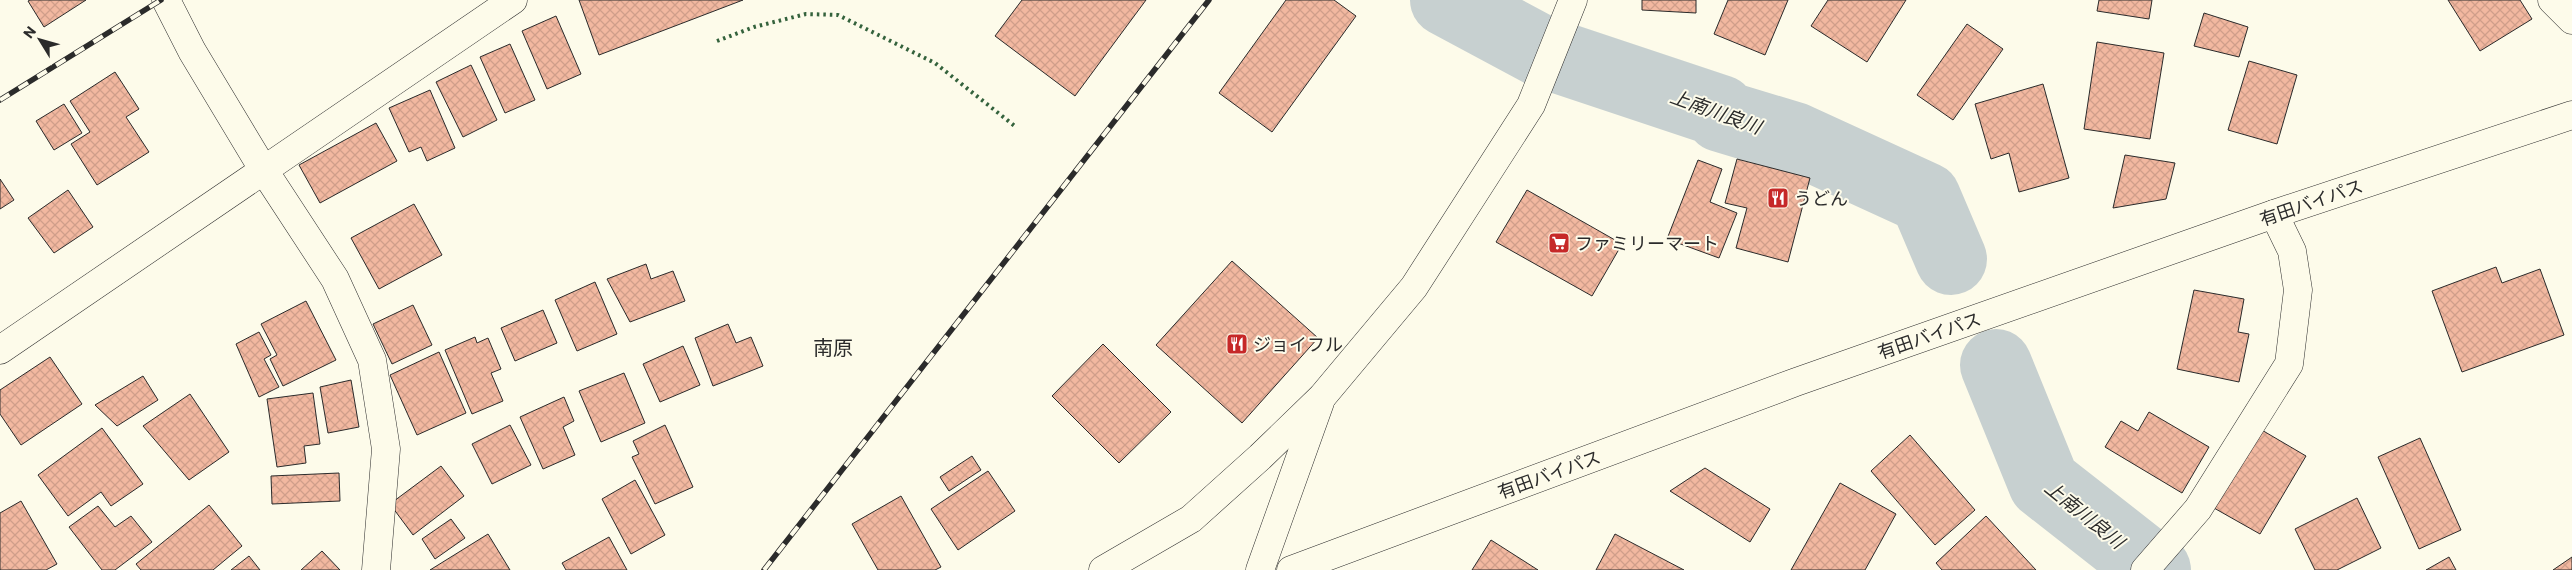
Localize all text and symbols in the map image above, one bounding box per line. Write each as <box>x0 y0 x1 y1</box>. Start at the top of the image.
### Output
north arrow <box>15 15 65 65</box>
text: N <box>19 23 39 41</box>
water label: 上南川良川 <box>1667 84 1766 139</box>
street label: 有田バイパス <box>2257 174 2365 230</box>
restaurant icon: うどん <box>1766 186 1790 210</box>
place label: うどん <box>1794 187 1848 209</box>
supermarket icon: ファミリーマート <box>1547 231 1571 255</box>
place label: ファミリーマート <box>1575 232 1719 254</box>
street label: 有田バイパス <box>1875 307 1983 363</box>
restaurant icon: ジョイフル <box>1225 332 1249 356</box>
place label: ジョイフル <box>1253 333 1343 355</box>
district label: 南原 <box>813 335 853 359</box>
street label: 有田バイパス <box>1495 445 1603 503</box>
water label: 上南川良川 <box>2041 475 2131 554</box>

